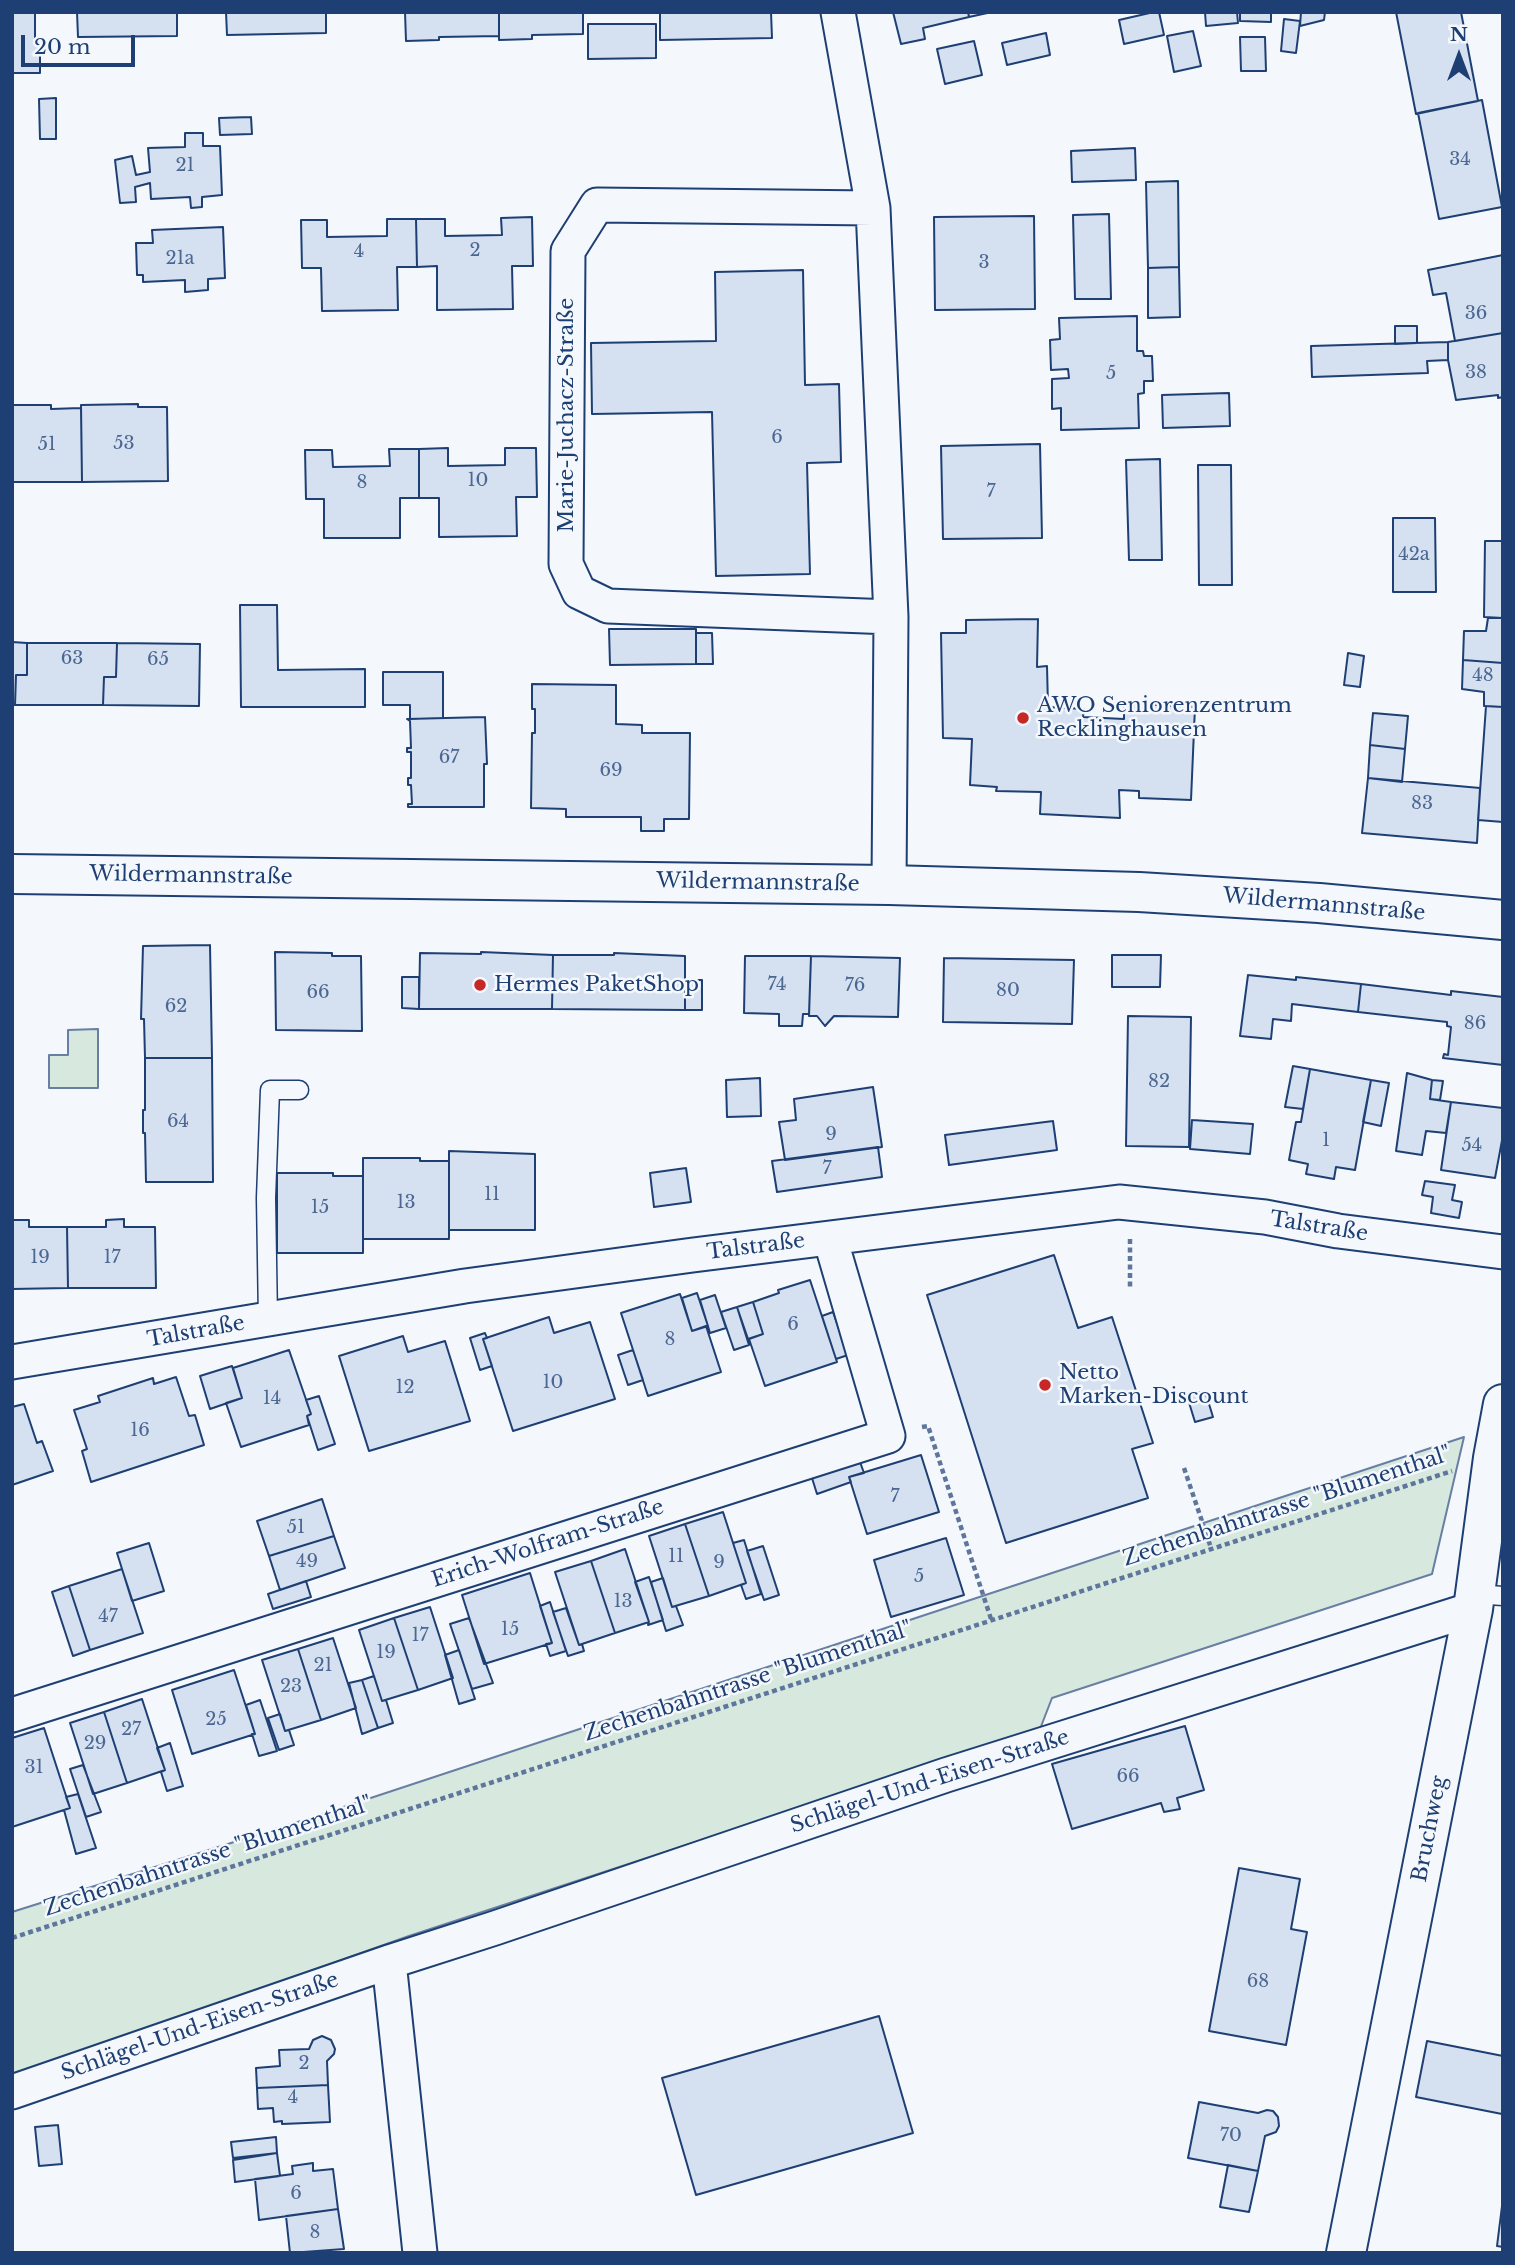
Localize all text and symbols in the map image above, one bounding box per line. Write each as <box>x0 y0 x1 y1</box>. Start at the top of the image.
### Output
scale bar <box>24 21 138 65</box>
north arrow <box>1424 21 1494 91</box>
text: N <box>1450 23 1468 46</box>
text: 20 m <box>34 34 91 60</box>
house number: 34 <box>1449 149 1471 171</box>
house number: 21 <box>175 155 195 177</box>
house number: 2 <box>469 240 481 262</box>
house number: 4 <box>354 241 364 263</box>
house number: 21a <box>165 248 195 270</box>
house number: 3 <box>978 252 990 274</box>
street label: Marie-Juchacz-Straße <box>554 298 580 532</box>
house number: 36 <box>1465 303 1487 325</box>
house number: 38 <box>1465 362 1487 384</box>
house number: 5 <box>1106 363 1116 385</box>
house number: 6 <box>771 427 783 449</box>
house number: 53 <box>113 433 135 455</box>
house number: 51 <box>38 434 56 456</box>
house number: 10 <box>468 470 488 492</box>
house number: 8 <box>357 472 367 494</box>
house number: 7 <box>986 481 996 503</box>
house number: 42a <box>1398 544 1430 566</box>
house number: 63 <box>61 648 83 670</box>
house number: 65 <box>147 649 169 671</box>
house number: 48 <box>1472 665 1494 687</box>
place label: AWO Seniorenzentrum Recklinghausen <box>1037 693 1292 743</box>
marker: AWO Seniorenzentrum Recklinghausen <box>1015 710 1031 726</box>
house number: 67 <box>439 747 459 769</box>
house number: 69 <box>599 760 623 782</box>
house number: 83 <box>1411 793 1433 815</box>
street label: Wildermannstraße <box>89 862 293 890</box>
street label: Wildermannstraße <box>656 869 860 897</box>
street label: Wildermannstraße <box>1222 884 1426 926</box>
place label: Hermes PaketShop <box>494 972 699 998</box>
house number: 74 <box>767 974 787 996</box>
house number: 76 <box>845 975 865 997</box>
marker: Hermes PaketShop <box>472 977 488 993</box>
house number: 80 <box>996 980 1020 1002</box>
house number: 66 <box>306 982 330 1004</box>
house number: 62 <box>165 996 187 1018</box>
house number: 86 <box>1464 1013 1486 1035</box>
house number: 82 <box>1148 1071 1170 1093</box>
house number: 64 <box>167 1111 189 1133</box>
house number: 9 <box>825 1124 837 1146</box>
house number: 1 <box>1322 1130 1330 1152</box>
house number: 54 <box>1462 1135 1482 1157</box>
house number: 7 <box>822 1158 832 1180</box>
house number: 11 <box>484 1184 500 1206</box>
house number: 13 <box>396 1192 416 1214</box>
house number: 15 <box>311 1197 329 1219</box>
street label: Talstraße <box>1268 1207 1370 1247</box>
street label: Talstraße <box>706 1228 806 1266</box>
house number: 19 <box>30 1247 50 1269</box>
house number: 17 <box>103 1247 121 1269</box>
street label: Talstraße <box>145 1311 247 1353</box>
house number: 6 <box>787 1314 799 1336</box>
house number: 8 <box>665 1329 675 1351</box>
place label: Netto Marken-Discount <box>1059 1360 1248 1410</box>
house number: 10 <box>543 1372 563 1394</box>
house number: 12 <box>395 1377 415 1399</box>
marker: Netto Marken-Discount <box>1037 1377 1053 1393</box>
house number: 14 <box>263 1388 281 1410</box>
house number: 16 <box>130 1420 150 1442</box>
street label: Zechenbahntrasse "Blumenthal" <box>1120 1442 1454 1572</box>
house number: 7 <box>890 1486 900 1508</box>
street label: Erich-Wolfram-Straße <box>429 1495 667 1593</box>
house number: 51 <box>287 1517 305 1539</box>
house number: 11 <box>668 1546 684 1568</box>
house number: 49 <box>296 1551 318 1573</box>
house number: 9 <box>713 1552 725 1574</box>
house number: 5 <box>914 1566 924 1588</box>
house number: 13 <box>613 1591 633 1613</box>
house number: 47 <box>98 1606 118 1628</box>
street label: Zechenbahntrasse "Blumenthal" <box>581 1617 915 1747</box>
house number: 15 <box>501 1619 519 1641</box>
house number: 17 <box>411 1625 429 1647</box>
house number: 19 <box>376 1642 396 1664</box>
house number: 21 <box>313 1655 333 1677</box>
house number: 23 <box>280 1676 302 1698</box>
house number: 25 <box>205 1709 227 1731</box>
house number: 27 <box>121 1719 141 1741</box>
street label: Schlägel-Und-Eisen-Straße <box>787 1725 1073 1839</box>
house number: 29 <box>84 1733 106 1755</box>
house number: 31 <box>24 1757 44 1779</box>
house number: 66 <box>1116 1766 1140 1788</box>
street label: Bruchweg <box>1407 1774 1453 1884</box>
street label: Zechenbahntrasse "Blumenthal" <box>41 1792 375 1922</box>
street label: Schlägel-Und-Eisen-Straße <box>58 1968 342 2086</box>
house number: 68 <box>1247 1971 1269 1993</box>
house number: 2 <box>298 2053 310 2075</box>
house number: 4 <box>288 2087 298 2109</box>
house number: 70 <box>1220 2125 1242 2147</box>
house number: 6 <box>290 2183 302 2205</box>
house number: 8 <box>310 2222 320 2244</box>

